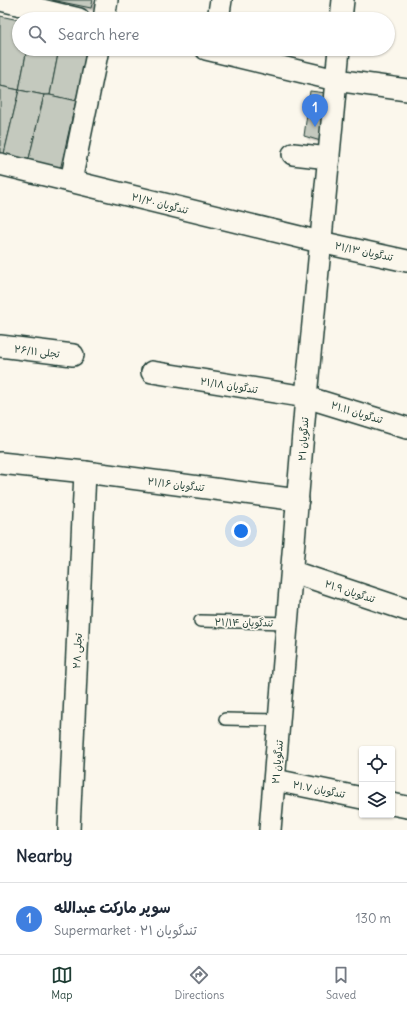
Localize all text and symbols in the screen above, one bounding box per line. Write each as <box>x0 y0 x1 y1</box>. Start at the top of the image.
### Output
search box <box>12 12 395 56</box>
icon: search <box>26 23 48 45</box>
text: Search here <box>58 25 139 44</box>
pin: 1 <box>302 94 328 127</box>
street label: ۲۱/۲۰ تندگویان <box>130 190 189 217</box>
street label: ۲۱/۱۳ تندگویان <box>334 239 394 264</box>
street label: ۲۶/۱۱ تجلی <box>13 342 60 362</box>
street label: ۲۱/۱۸ تندگویان <box>199 375 259 396</box>
street label: ۲۱.۱۱ تندگویان <box>329 398 384 427</box>
street label: ۲۱ تندگویان <box>295 417 312 461</box>
street label: ۲۱/۱۶ تندگویان <box>147 475 205 494</box>
your location <box>231 521 251 541</box>
street label: ۲۱.۹ تندگویان <box>323 577 377 606</box>
street label: ۲۱/۱۴ تندگویان <box>215 615 274 630</box>
street label: ۲۸ تجلی <box>70 633 86 669</box>
street label: ۲۱ تندگویان <box>269 740 286 784</box>
map controls <box>359 746 395 818</box>
button: locate <box>359 746 395 782</box>
street label: ۲۱.۷ تندگویان <box>292 778 346 801</box>
button: layers <box>359 782 395 818</box>
text: Nearby <box>16 845 72 867</box>
text: سوپر مارکت عبدالله <box>54 898 170 917</box>
text: 1 <box>26 910 32 927</box>
text: 130 m <box>355 910 391 927</box>
text: Supermarket · ۲۱ تندگویان <box>54 922 197 939</box>
tab: Map <box>51 964 73 1002</box>
tab: Directions <box>175 964 224 1002</box>
tab: Saved <box>326 964 356 1002</box>

